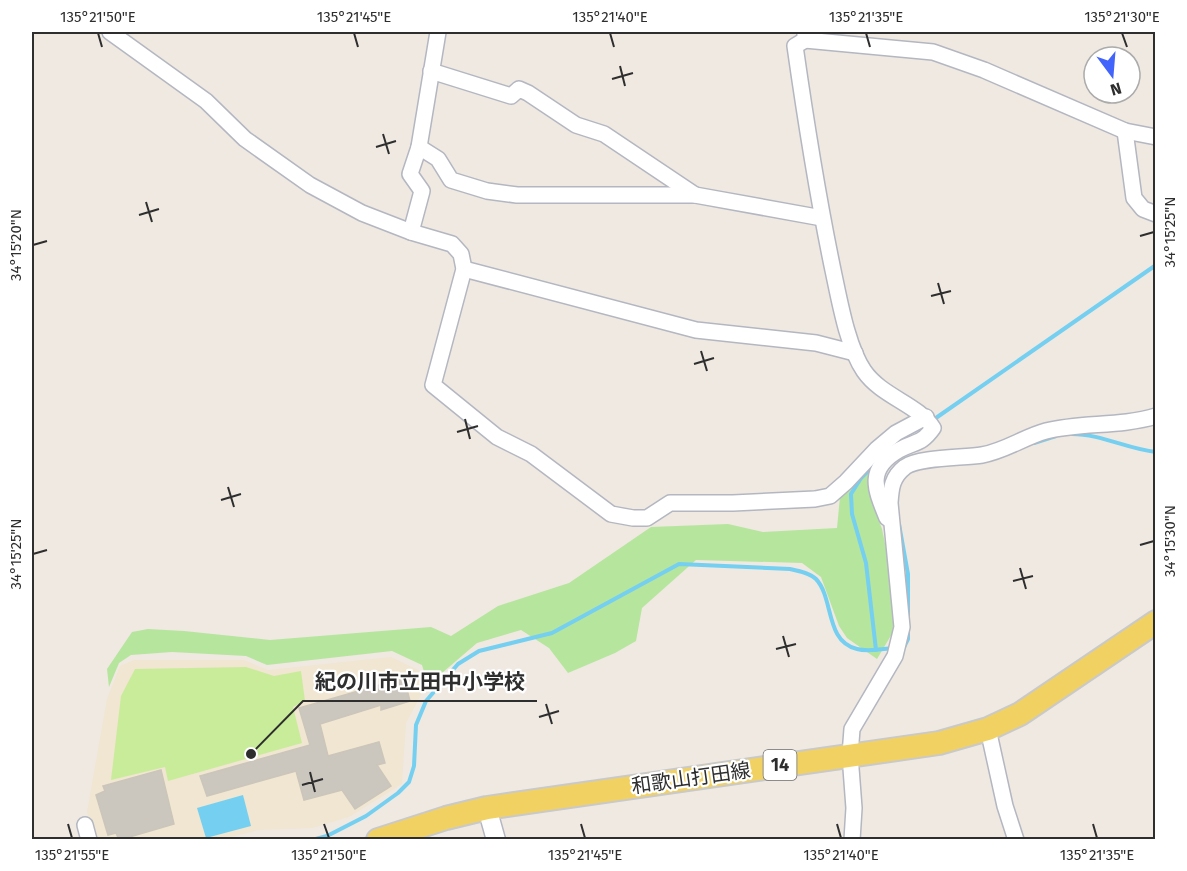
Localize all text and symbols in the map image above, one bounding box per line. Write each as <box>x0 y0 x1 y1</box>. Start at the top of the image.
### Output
text: 135°21'50"E <box>60 8 136 26</box>
text: 135°21'45"E <box>317 8 391 26</box>
text: 135°21'40"E <box>572 8 648 26</box>
text: 135°21'35"E <box>829 8 903 26</box>
text: 135°21'30"E <box>1084 8 1160 26</box>
north arrow <box>1082 45 1142 105</box>
text: N <box>1108 78 1124 100</box>
text: 34°15'25"N <box>1161 197 1179 267</box>
text: 34°15'20"N <box>7 209 25 281</box>
text: 34°15'30"N <box>1161 505 1179 577</box>
text: 34°15'25"N <box>7 519 25 589</box>
callout: 紀の川市立田中小学校 <box>303 662 537 701</box>
text: 紀の川市立田中小学校 <box>315 669 525 695</box>
road number: 14 <box>764 750 796 780</box>
street label: 和歌山打田線 <box>630 758 752 798</box>
text: 135°21'55"E <box>35 846 109 864</box>
text: 135°21'50"E <box>291 846 367 864</box>
text: 135°21'45"E <box>548 846 622 864</box>
text: 135°21'40"E <box>803 846 879 864</box>
text: 135°21'35"E <box>1060 846 1134 864</box>

